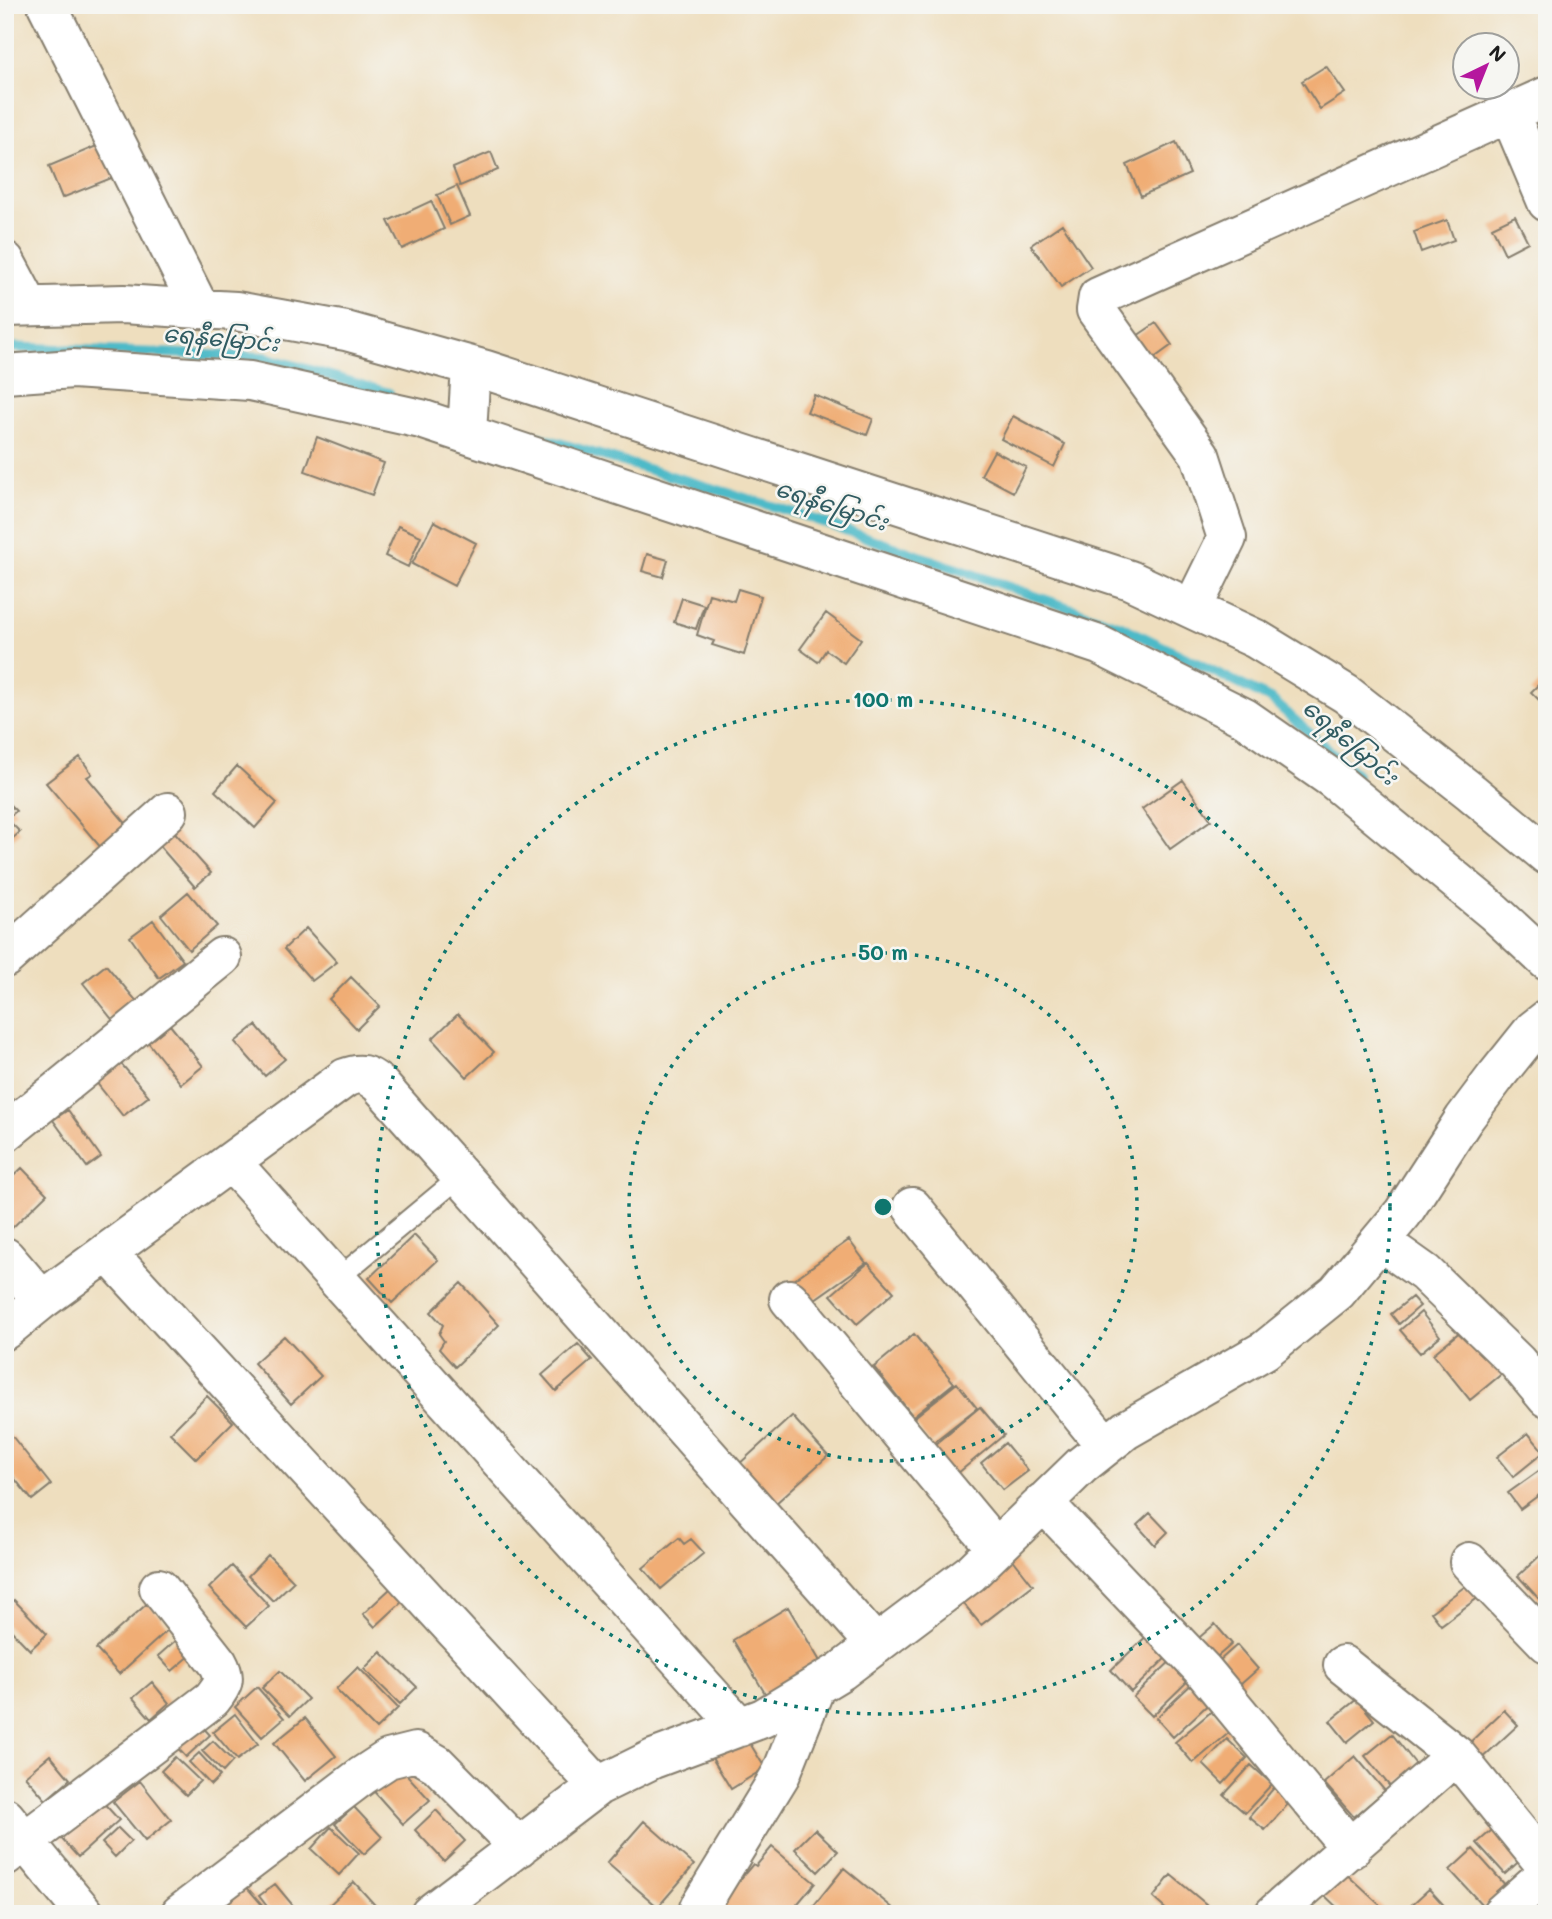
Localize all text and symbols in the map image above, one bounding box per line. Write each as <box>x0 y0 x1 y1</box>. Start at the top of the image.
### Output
north arrow <box>1450 32 1520 102</box>
text: N <box>1484 39 1512 67</box>
water label: ရေနီမြောင်း <box>161 316 282 364</box>
water label: ရေနီမြောင်း <box>770 471 894 543</box>
text: 100 m <box>853 685 913 712</box>
water label: ရေနီမြောင်း <box>1293 691 1406 797</box>
text: 50 m <box>858 938 908 965</box>
centre of rings <box>871 1195 895 1219</box>

